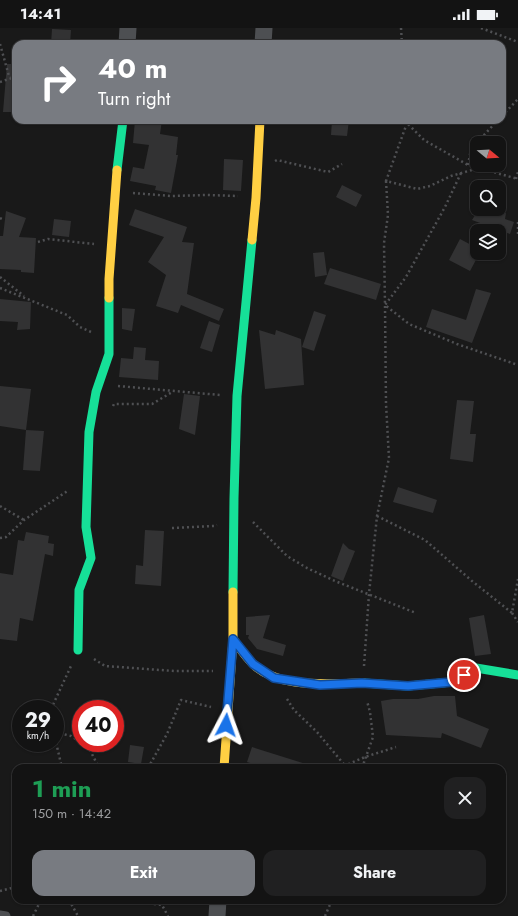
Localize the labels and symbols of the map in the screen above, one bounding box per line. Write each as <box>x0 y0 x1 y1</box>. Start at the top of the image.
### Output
north arrow <box>470 136 506 172</box>
pin <box>447 658 481 692</box>
speed limit sign: 40 <box>72 700 124 752</box>
position arrow <box>205 704 247 746</box>

